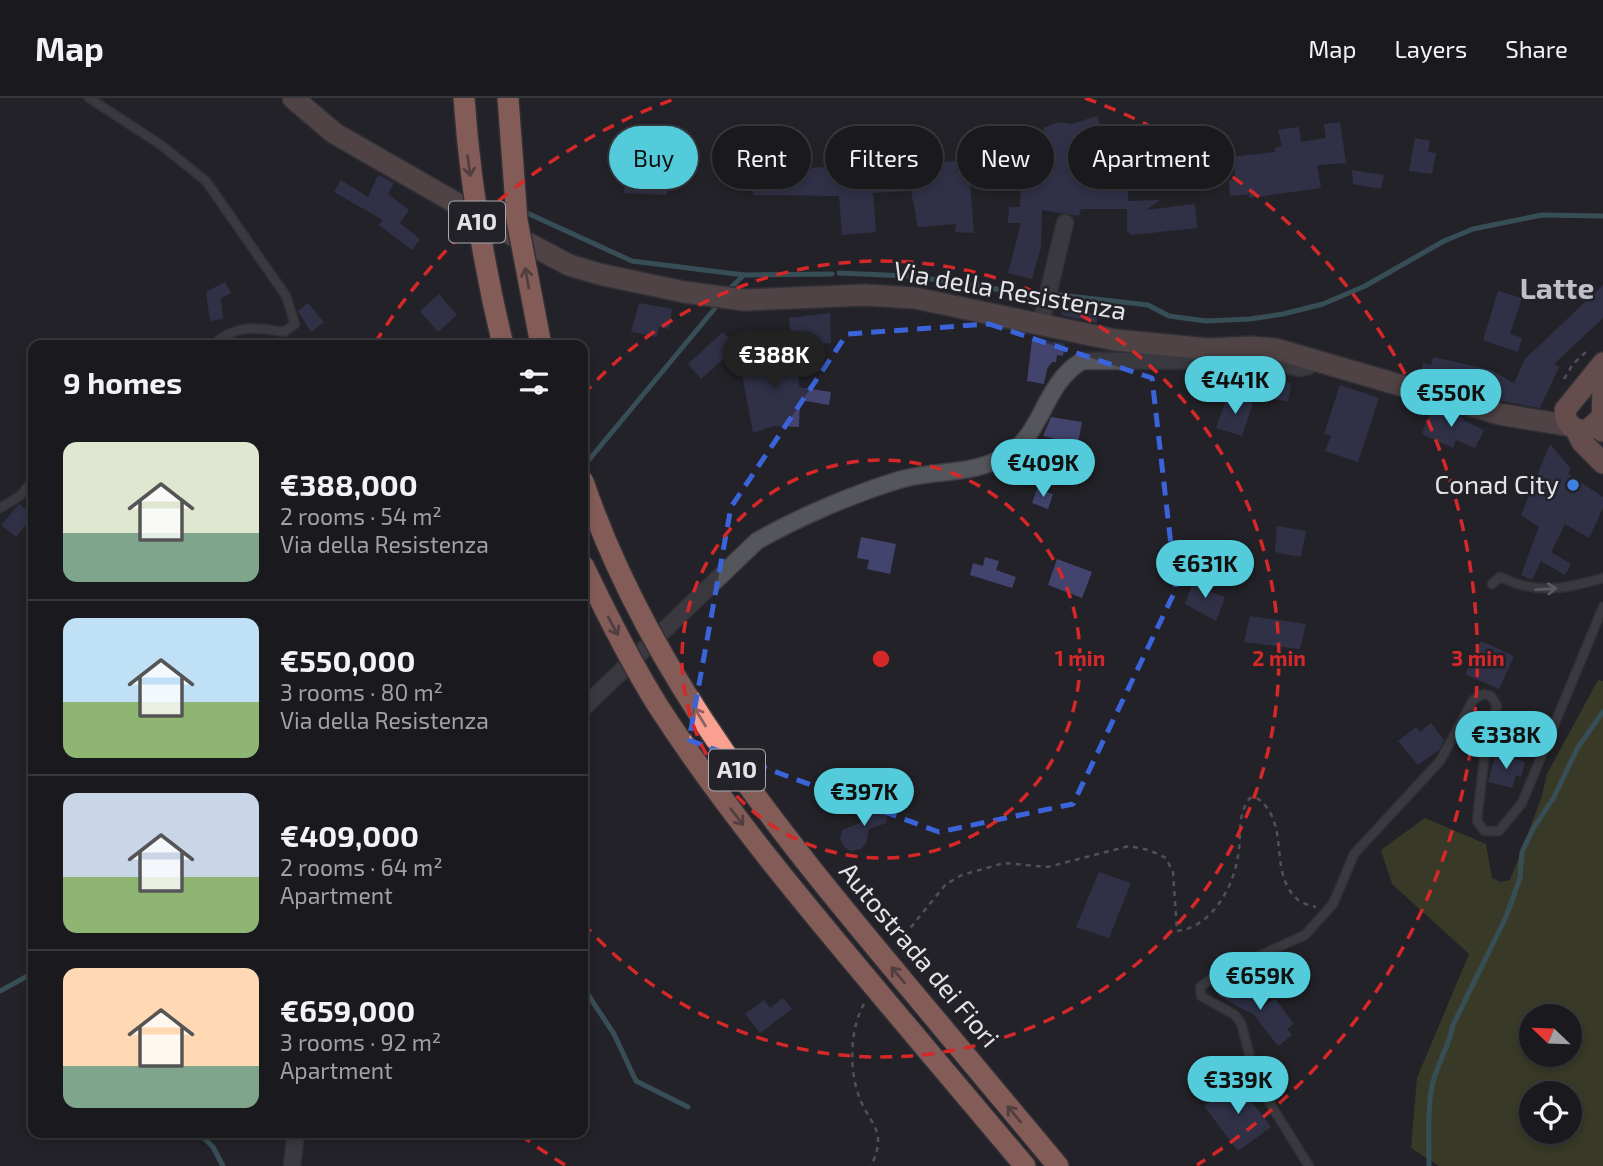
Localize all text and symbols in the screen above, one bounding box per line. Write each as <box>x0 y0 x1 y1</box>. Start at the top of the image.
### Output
text: Map <box>35 28 104 68</box>
text: Map <box>1308 34 1356 63</box>
text: Layers <box>1394 34 1467 63</box>
text: Share <box>1505 34 1568 63</box>
chip: Buy <box>609 126 698 189</box>
chip: Rent <box>712 126 811 189</box>
chip: Filters <box>825 126 943 189</box>
chip: New <box>957 126 1054 189</box>
chip: Apartment <box>1068 126 1234 189</box>
one-way arrow <box>463 154 476 177</box>
road number: A10 <box>449 202 505 242</box>
street label: Via della Resistenza <box>891 254 1129 325</box>
one-way arrow <box>520 267 533 290</box>
district label: Latte <box>1520 269 1594 305</box>
pin: €388K <box>725 331 823 391</box>
text: €388K <box>738 340 810 368</box>
pin: €441K <box>1186 356 1284 416</box>
icon: filters <box>515 363 553 401</box>
text: 9 homes <box>63 364 182 400</box>
text: €441K <box>1201 365 1269 393</box>
pin: €550K <box>1402 370 1500 429</box>
text: €550K <box>1416 378 1486 406</box>
pin: €409K <box>994 440 1092 499</box>
text: €409K <box>1007 448 1079 476</box>
text: €388,000 <box>280 466 418 502</box>
place label: Conad City <box>1434 468 1559 499</box>
icon: home <box>119 470 203 554</box>
marker: Conad City <box>1565 477 1581 493</box>
text: 2 rooms · 54 m² <box>280 502 442 530</box>
text: Via della Resistenza <box>280 530 489 558</box>
pin: €631K <box>1156 540 1254 600</box>
text: €631K <box>1172 549 1238 577</box>
one-way arrow <box>1534 582 1557 595</box>
one-way arrow <box>606 616 620 636</box>
text: €550,000 <box>280 642 415 678</box>
text: 1 min <box>1055 645 1105 670</box>
text: 2 min <box>1252 645 1306 670</box>
text: 3 min <box>1451 645 1505 670</box>
icon: home <box>119 646 203 730</box>
centre of rings <box>869 647 893 671</box>
text: 3 rooms · 80 m² <box>280 678 443 706</box>
text: Via della Resistenza <box>280 706 489 734</box>
one-way arrow <box>693 707 707 727</box>
pin: €338K <box>1457 712 1555 771</box>
text: €338K <box>1471 720 1541 748</box>
road number: A10 <box>709 750 765 790</box>
pin: €397K <box>815 768 913 828</box>
text: €397K <box>830 777 898 805</box>
one-way arrow <box>730 807 745 825</box>
text: €409,000 <box>280 817 419 853</box>
icon: home <box>119 821 203 905</box>
text: 2 rooms · 64 m² <box>280 853 443 881</box>
street label: Autostrada dei Fiori <box>834 855 1006 1053</box>
text: Apartment <box>280 881 393 909</box>
pin: €659K <box>1211 953 1309 1012</box>
text: €659K <box>1225 961 1295 989</box>
one-way arrow <box>890 966 906 984</box>
text: €659,000 <box>280 992 415 1028</box>
icon: home <box>119 996 203 1080</box>
north arrow <box>1519 1004 1582 1068</box>
map controls <box>1519 1004 1582 1144</box>
text: 3 rooms · 92 m² <box>280 1028 441 1056</box>
text: Apartment <box>280 1056 393 1084</box>
pin: €339K <box>1189 1056 1287 1116</box>
text: €339K <box>1203 1065 1273 1093</box>
button: locate <box>1519 1081 1582 1144</box>
one-way arrow <box>1006 1105 1022 1123</box>

